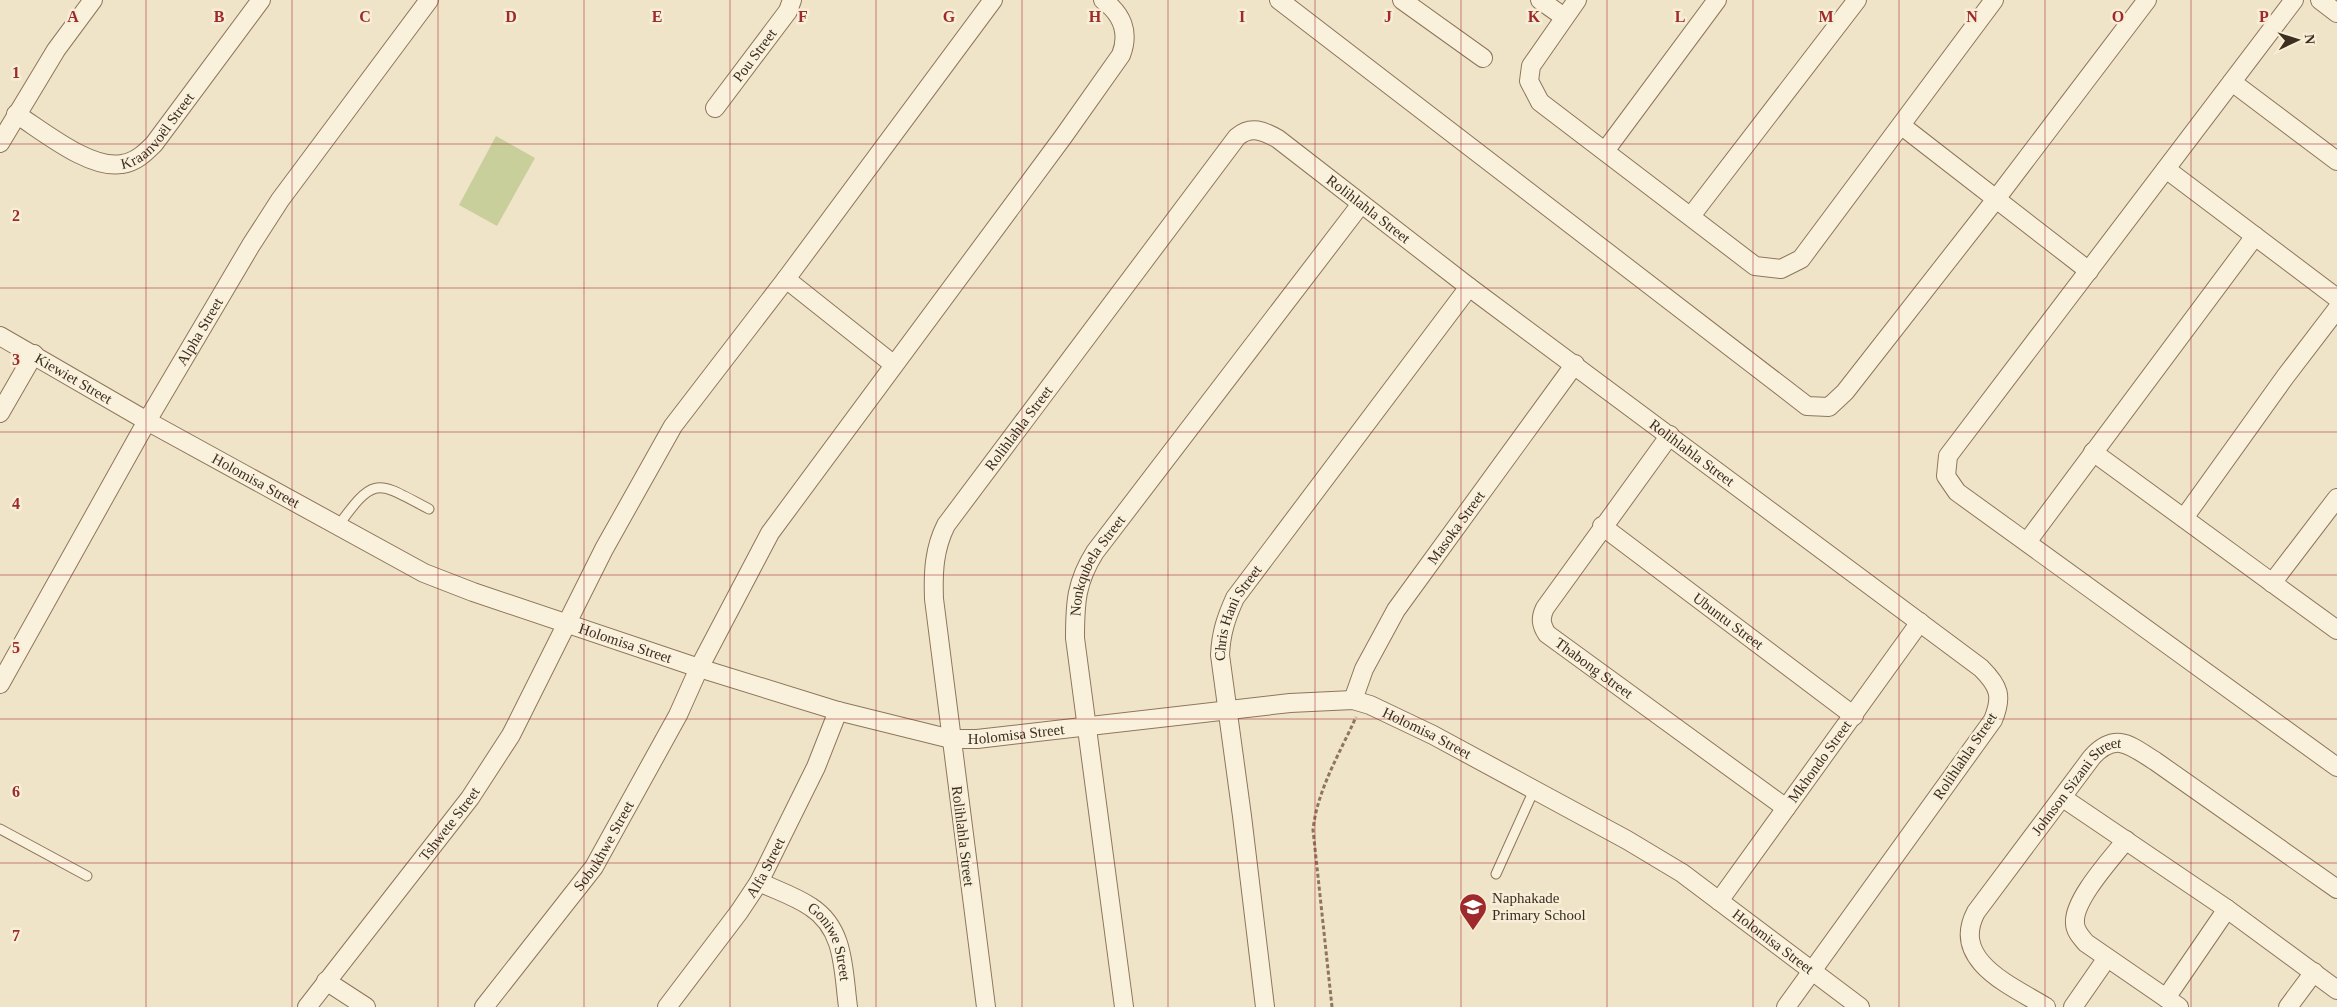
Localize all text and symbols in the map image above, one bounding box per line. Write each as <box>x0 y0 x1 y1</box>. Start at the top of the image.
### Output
text: A <box>67 8 79 25</box>
text: B <box>214 8 225 25</box>
text: C <box>359 8 371 25</box>
text: D <box>505 8 517 25</box>
text: E <box>652 8 662 25</box>
text: F <box>798 8 808 25</box>
text: G <box>943 8 956 25</box>
text: H <box>1089 8 1102 25</box>
text: I <box>1239 8 1245 25</box>
text: J <box>1384 8 1392 25</box>
text: K <box>1528 8 1541 25</box>
text: L <box>1675 8 1685 25</box>
text: M <box>1818 8 1834 25</box>
text: N <box>1966 8 1978 25</box>
text: O <box>2112 8 2124 25</box>
text: P <box>2259 8 2269 25</box>
north arrow <box>2272 15 2322 65</box>
street label: Pou Street <box>730 25 780 85</box>
text: N <box>2302 34 2317 45</box>
text: 1 <box>12 64 20 81</box>
street label: Kraanvoël Street <box>119 89 198 172</box>
street label: Rolihlahla Street <box>1323 172 1414 247</box>
text: 2 <box>12 207 20 224</box>
street label: Alpha Street <box>174 294 226 368</box>
street label: Kiewiet Street <box>32 350 116 407</box>
text: 3 <box>12 351 20 368</box>
street label: Rolihlahla Street <box>982 382 1056 474</box>
street label: Rolihlahla Street <box>1646 416 1738 490</box>
street label: Holomisa Street <box>209 450 303 512</box>
street label: Masoka Street <box>1424 487 1488 567</box>
text: 4 <box>12 495 20 512</box>
street label: Nonkqubela Street <box>1067 512 1129 617</box>
street label: Chris Hani Street <box>1212 561 1265 662</box>
street label: Ubuntu Street <box>1690 590 1767 653</box>
street label: Holomisa Street <box>577 620 675 667</box>
street label: Thabong Street <box>1552 635 1636 702</box>
text: 5 <box>12 639 20 656</box>
street label: Holomisa Street <box>1380 704 1475 763</box>
street label: Rolihlahla Street <box>1930 709 2000 802</box>
street label: Mkhondo Street <box>1785 717 1855 806</box>
street label: Holomisa Street <box>968 721 1066 747</box>
street label: Johnson Sizani Street <box>2028 735 2123 838</box>
text: 6 <box>12 783 20 800</box>
street label: Tshwete Street <box>416 784 483 864</box>
street label: Rolihlahla Street <box>949 785 977 888</box>
street label: Sobukhwe Street <box>570 798 637 894</box>
street label: Alfa Street <box>743 834 788 901</box>
place label: Naphakade Primary School <box>1492 890 1586 923</box>
school or university icon: Naphakade Primary School <box>1458 892 1488 931</box>
street label: Goniwe Street <box>805 899 853 983</box>
street label: Holomisa Street <box>1729 906 1817 978</box>
text: 7 <box>12 927 20 944</box>

